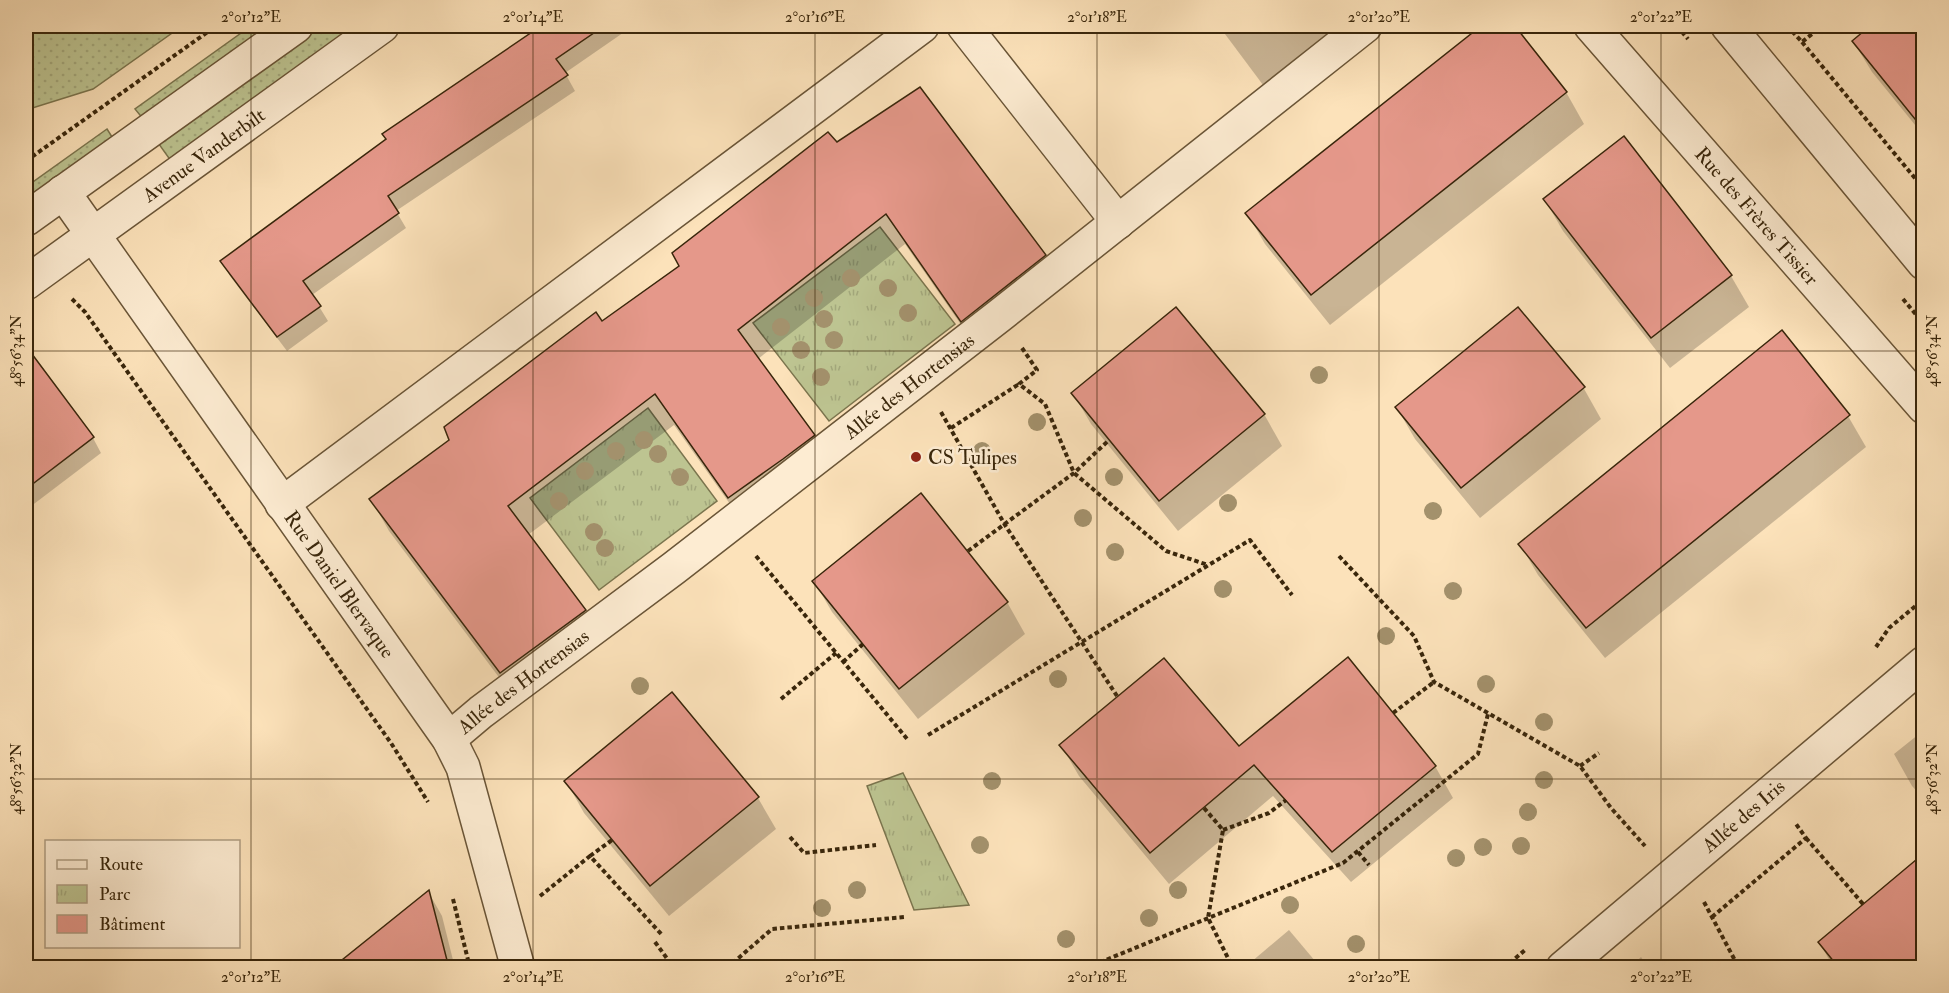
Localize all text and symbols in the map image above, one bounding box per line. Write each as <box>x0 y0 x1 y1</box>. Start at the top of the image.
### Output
text: 2°01'12"E <box>221 8 281 27</box>
text: 2°01'14"E <box>503 8 563 27</box>
text: 2°01'16"E <box>785 8 845 27</box>
text: 2°01'18"E <box>1067 8 1127 27</box>
text: 2°01'20"E <box>1348 8 1410 27</box>
text: 2°01'22"E <box>1630 8 1692 27</box>
street label: Avenue Vanderbilt <box>137 102 271 208</box>
street label: Rue des Frères Tissier <box>1689 142 1824 291</box>
text: 48°56'34"N <box>7 314 26 387</box>
text: 48°56'34"N <box>1923 314 1942 387</box>
street label: Allée des Hortensias <box>838 328 980 445</box>
place label: CS Tulipes <box>928 445 1017 471</box>
marker: CS Tulipes <box>909 450 923 464</box>
street label: Rue Daniel Blervaque <box>279 506 400 663</box>
street label: Allée des Hortensias <box>452 624 594 740</box>
text: 48°56'32"N <box>7 743 26 815</box>
text: 48°56'32"N <box>1923 743 1942 815</box>
street label: Allée des Iris <box>1696 774 1790 859</box>
legend <box>45 840 240 948</box>
text: Route <box>99 853 143 876</box>
text: Parc <box>99 883 130 906</box>
text: Bâtiment <box>99 913 165 936</box>
text: 2°01'12"E <box>221 968 281 987</box>
text: 2°01'14"E <box>503 968 563 987</box>
text: 2°01'16"E <box>785 968 845 987</box>
text: 2°01'18"E <box>1067 968 1127 987</box>
text: 2°01'20"E <box>1348 968 1410 987</box>
text: 2°01'22"E <box>1630 968 1692 987</box>

